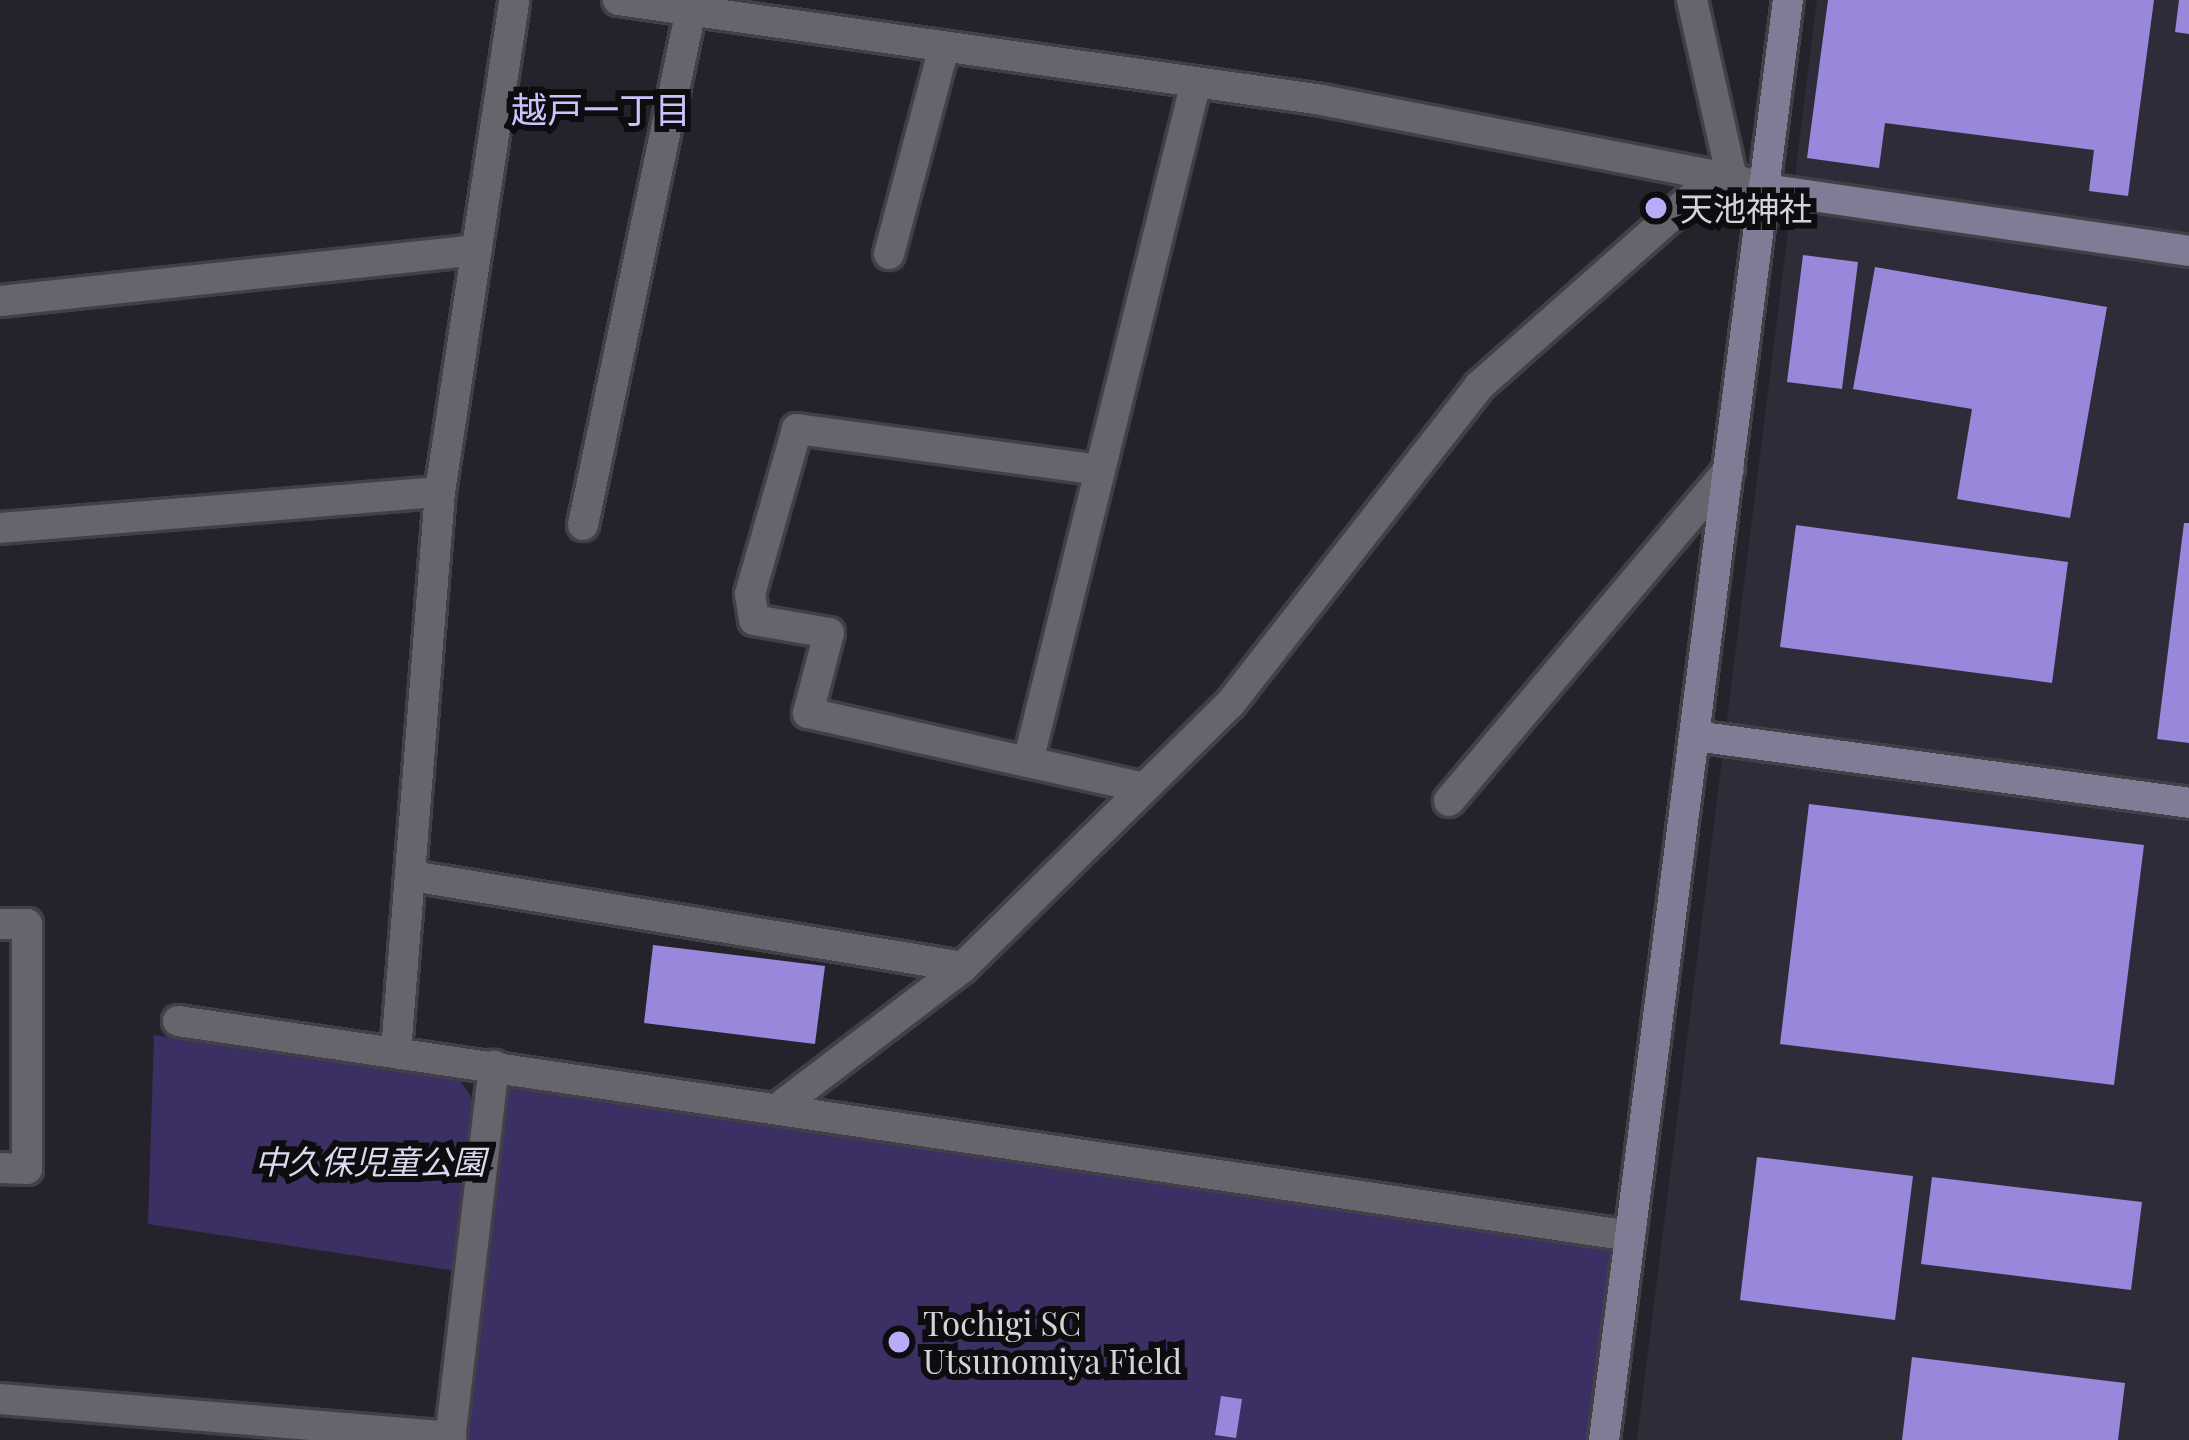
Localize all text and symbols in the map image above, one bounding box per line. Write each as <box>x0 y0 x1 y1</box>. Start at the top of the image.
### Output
district label: 越戸一丁目 <box>511 87 691 131</box>
place label: 天池神社 <box>1680 188 1812 228</box>
marker: 天池神社 <box>1643 195 1669 221</box>
park label: 中久保児童公園 <box>255 1141 485 1181</box>
place label: Tochigi SC Utsunomiya Field <box>923 1303 1182 1381</box>
marker: Tochigi SC Utsunomiya Field <box>886 1329 912 1355</box>

